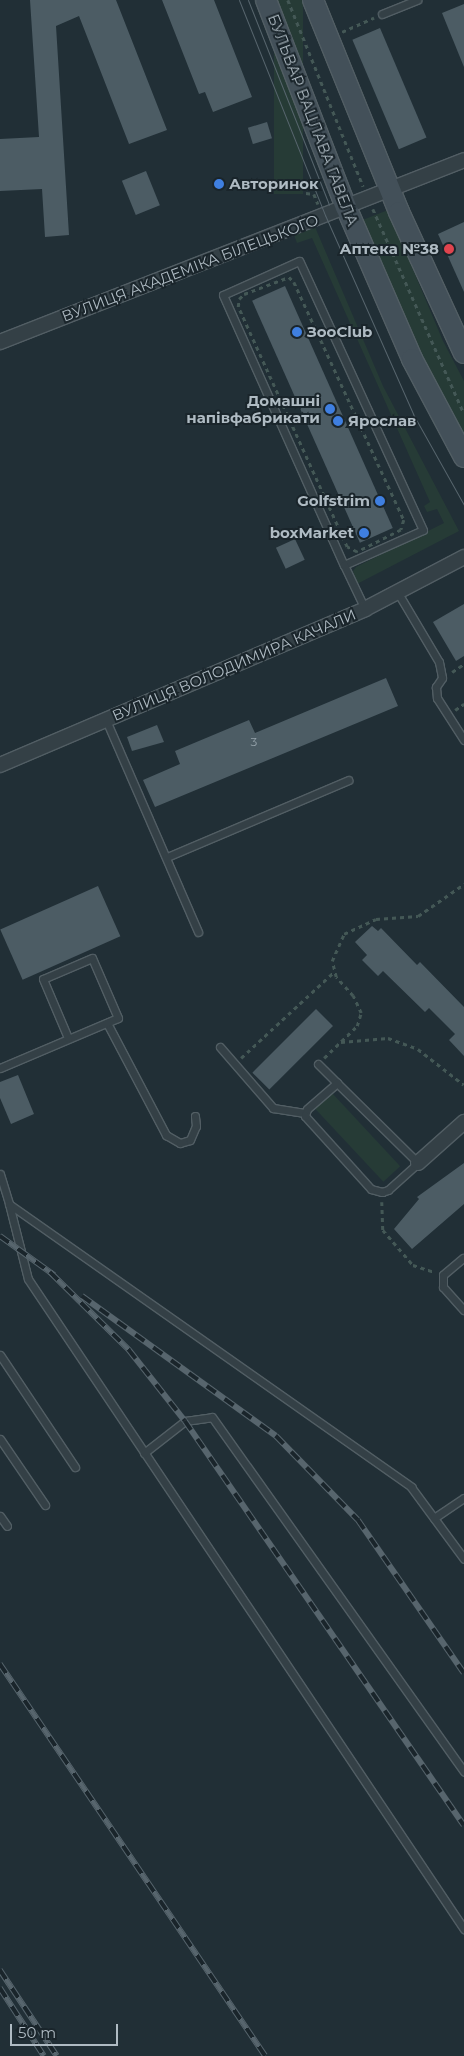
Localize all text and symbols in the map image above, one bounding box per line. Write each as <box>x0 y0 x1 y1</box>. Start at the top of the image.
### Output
street label: БУЛЬВАР ВАЦЛАВА ГАВЕЛА <box>264 12 362 228</box>
place label: Авторинок <box>229 175 319 193</box>
marker: Авторинок <box>213 178 225 190</box>
street label: ВУЛИЦЯ АКАДЕМІКА БІЛЕЦЬКОГО <box>59 211 321 325</box>
place label: Аптека №38 <box>340 240 439 258</box>
marker: Аптека №38 <box>443 243 455 255</box>
place label: ЗооClub <box>307 323 372 341</box>
marker: ЗооClub <box>291 326 303 338</box>
place label: Домашні напівфабрикати <box>186 391 320 426</box>
marker: Домашні напівфабрикати <box>324 403 336 415</box>
place label: Ярослав <box>348 412 416 430</box>
marker: Ярослав <box>332 415 344 427</box>
place label: Golfstrim <box>297 492 370 510</box>
marker: Golfstrim <box>374 495 386 507</box>
place label: boxMarket <box>270 524 354 542</box>
marker: boxMarket <box>358 527 370 539</box>
street label: ВУЛИЦЯ ВОЛОДИМИРА КАЧАЛИ <box>109 605 359 725</box>
house number: 3 <box>251 735 257 749</box>
scale bar <box>12 2014 120 2046</box>
text: 50 m <box>18 2023 56 2042</box>

